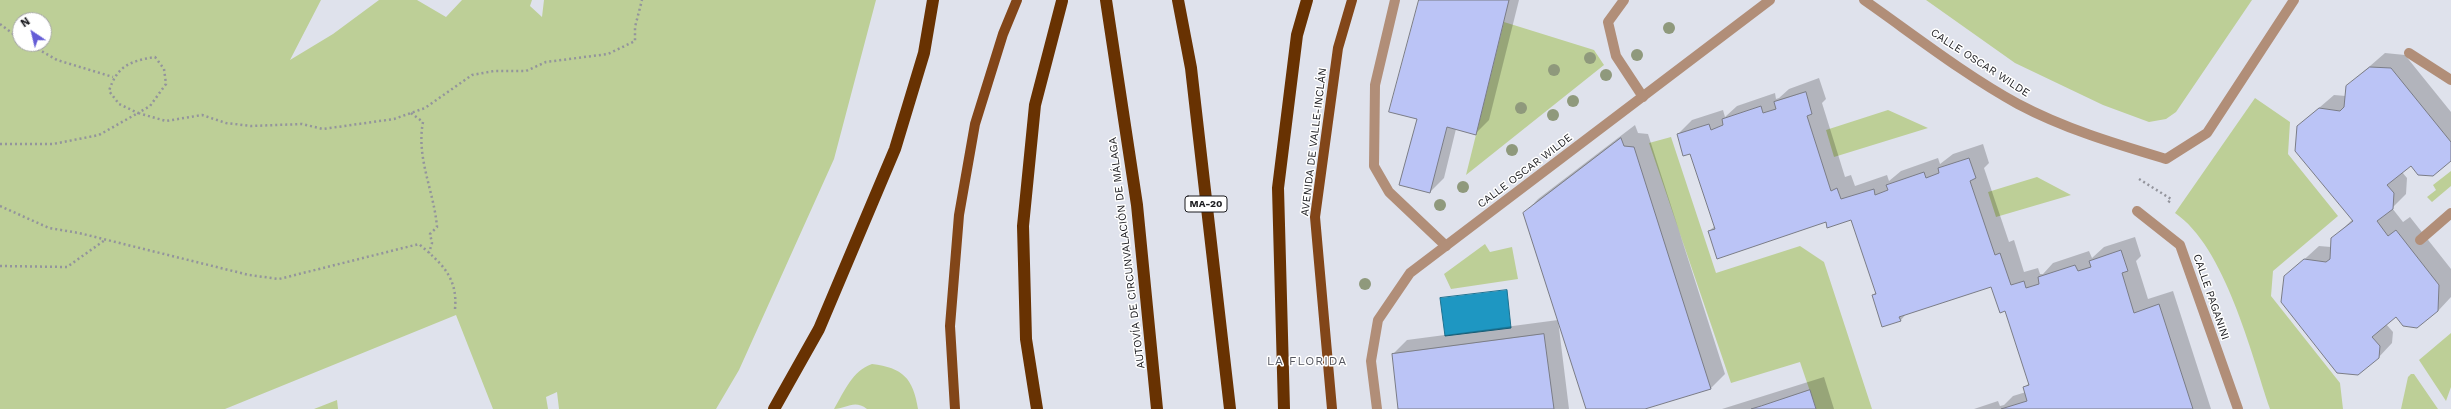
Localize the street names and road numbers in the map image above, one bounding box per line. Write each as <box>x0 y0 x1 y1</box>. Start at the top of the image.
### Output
street label: CALLE OSCAR WILDE <box>1928 26 2032 100</box>
street label: AVENIDA DE VALLE-INCLÁN <box>1298 67 1330 217</box>
street label: CALLE OSCAR WILDE <box>1475 131 1575 211</box>
street label: AUTOVÍA DE CIRCUNVALACIÓN DE MÁLAGA <box>1106 136 1148 370</box>
road number: MA-20 <box>1185 196 1227 212</box>
street label: CALLE PAGANINI <box>2190 252 2232 342</box>

